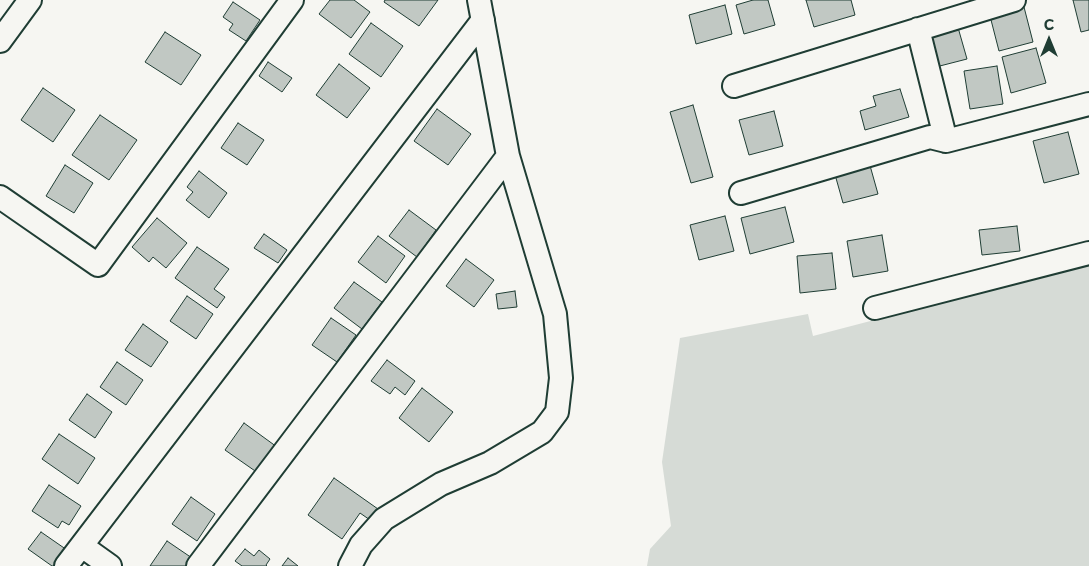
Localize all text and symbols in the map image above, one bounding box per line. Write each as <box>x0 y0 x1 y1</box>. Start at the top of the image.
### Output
text: С <box>1044 14 1054 35</box>
north arrow <box>1024 15 1074 65</box>

